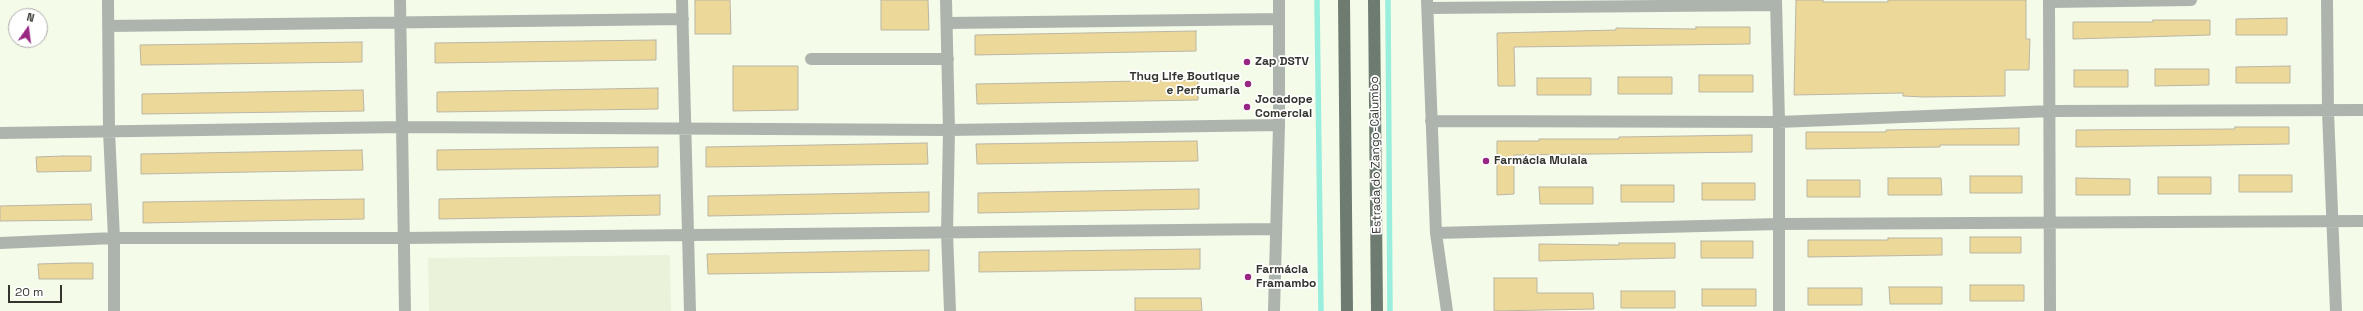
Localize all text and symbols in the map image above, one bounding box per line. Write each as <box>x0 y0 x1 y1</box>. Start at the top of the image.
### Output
north arrow <box>8 8 48 48</box>
text: N <box>25 10 36 25</box>
place label: Zap DSTV <box>1255 55 1309 69</box>
marker: Zap DSTV <box>1242 57 1252 67</box>
place label: Thug Life Boutique e Perfumaria <box>1130 70 1240 98</box>
street label: Estrada do Zango-Calumbo <box>1367 76 1385 234</box>
marker: Thug Life Boutique e Perfumaria <box>1243 79 1253 89</box>
place label: Jocadope Comercial <box>1255 93 1313 121</box>
marker: Jocadope Comercial <box>1242 102 1252 112</box>
place label: Farmácia Mulala <box>1494 154 1588 168</box>
marker: Farmácia Mulala <box>1481 156 1491 166</box>
place label: Farmácia Framambo <box>1256 263 1316 291</box>
marker: Farmácia Framambo <box>1243 272 1253 282</box>
scale bar <box>10 277 64 303</box>
text: 20 m <box>15 284 43 300</box>

